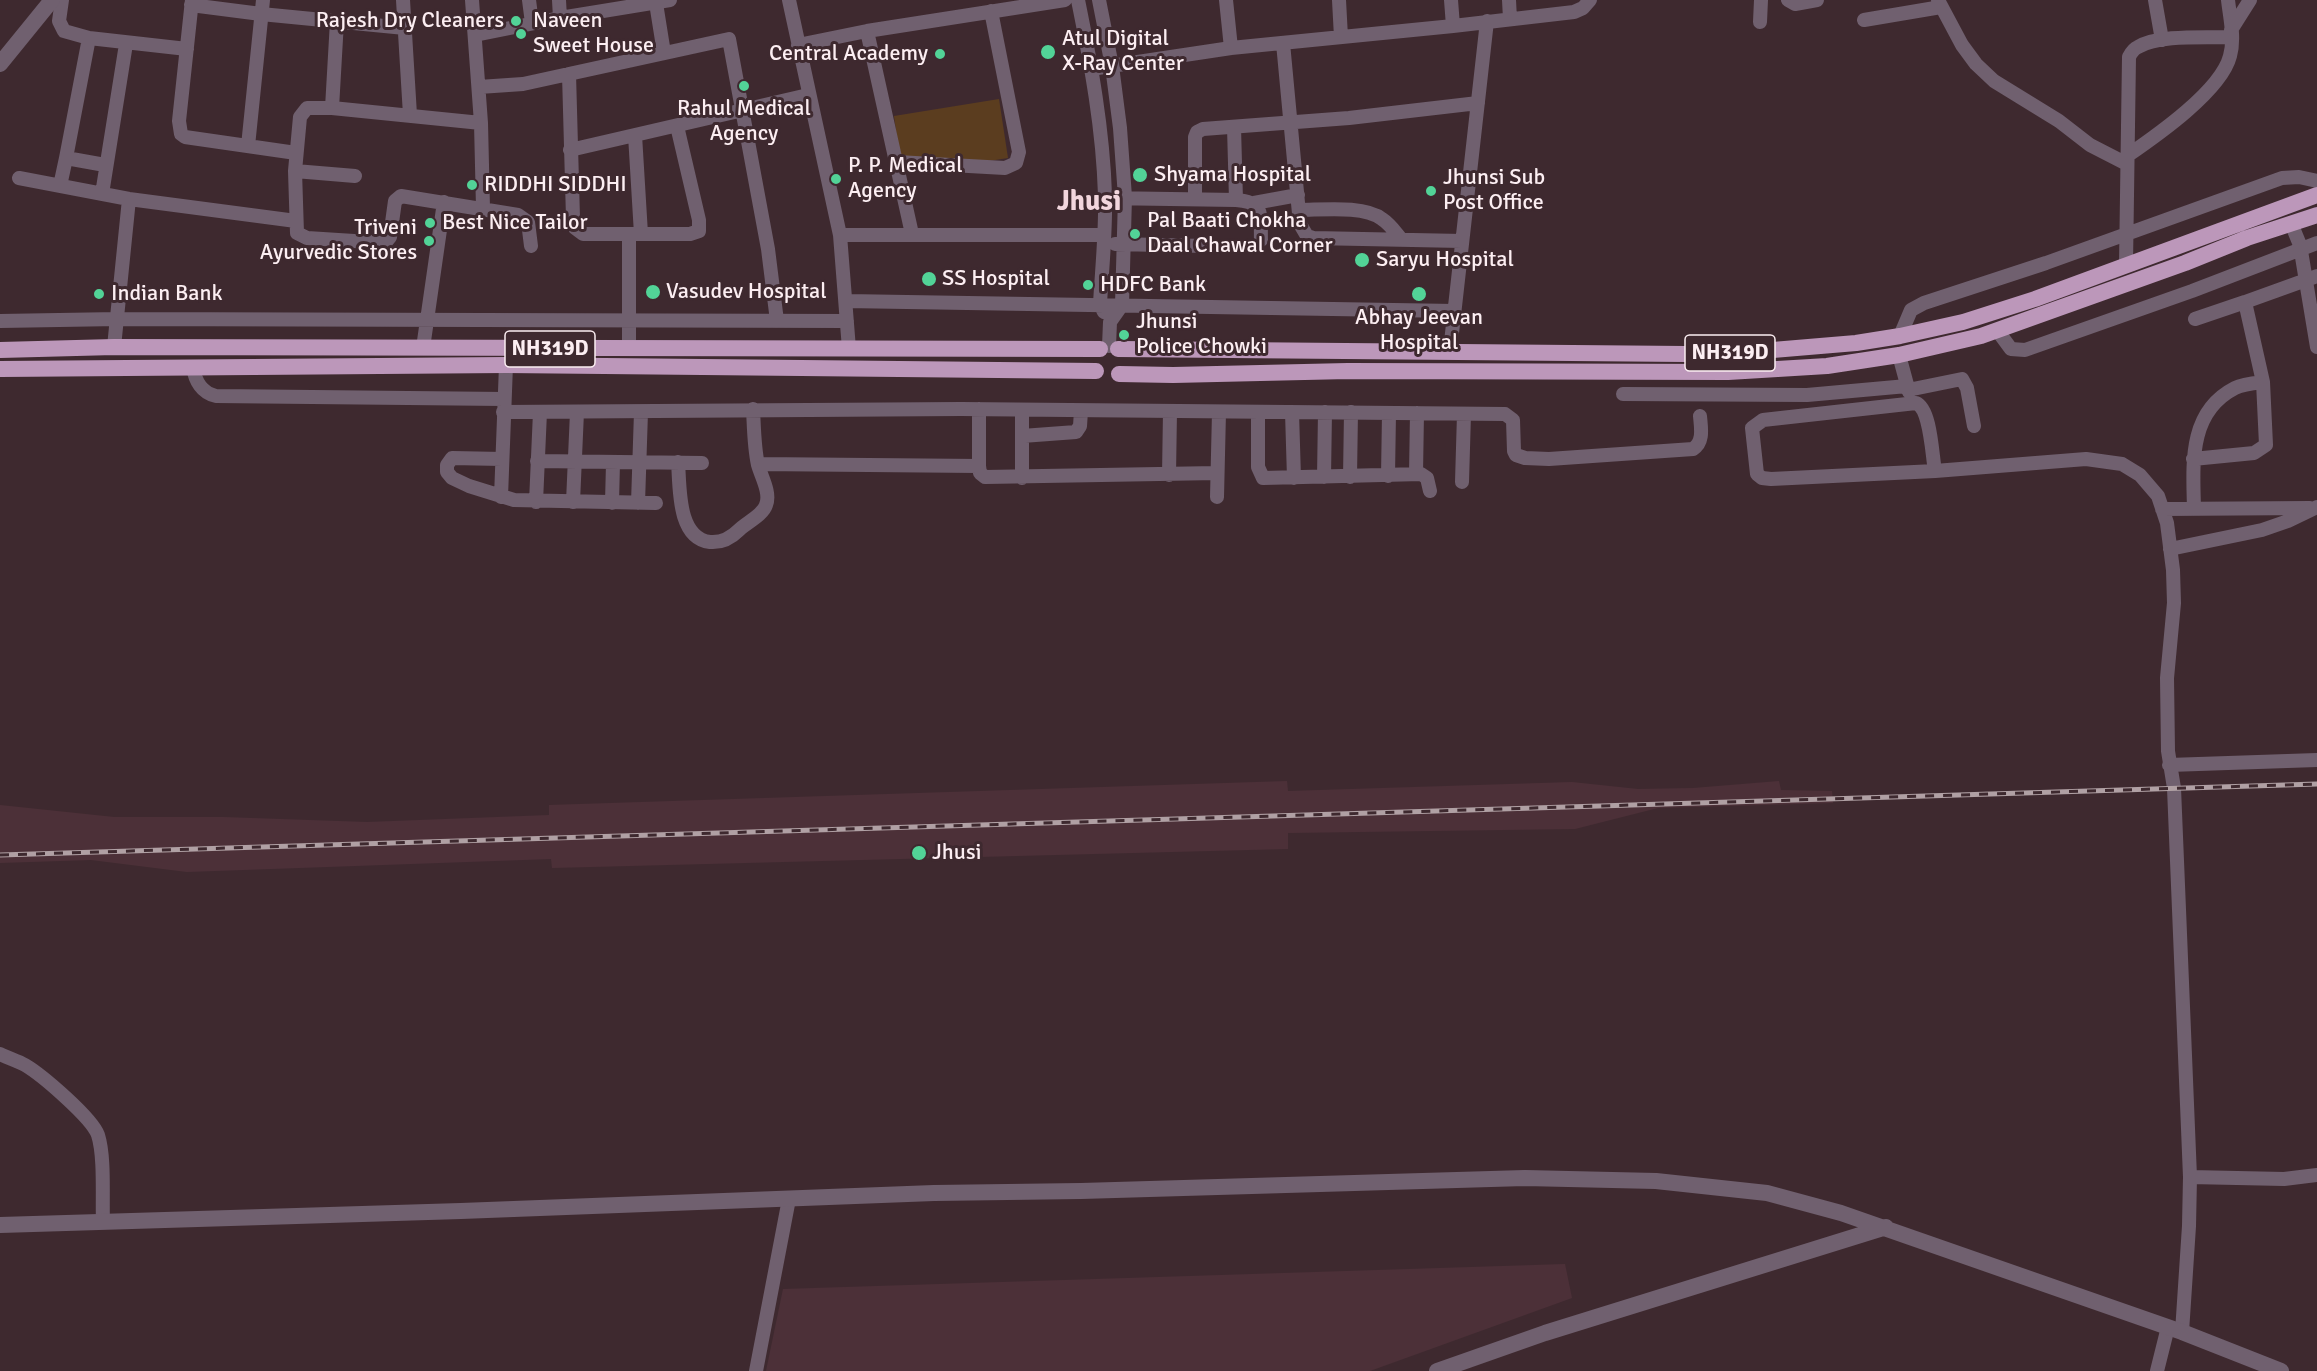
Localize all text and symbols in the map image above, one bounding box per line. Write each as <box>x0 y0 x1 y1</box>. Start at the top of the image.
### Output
place label: Rajesh Dry Cleaners <box>316 8 504 34</box>
place label: Naveen Sweet House <box>533 8 654 60</box>
marker: Rajesh Dry Cleaners <box>509 14 523 28</box>
place label: Atul Digital X-Ray Center <box>1062 26 1184 78</box>
marker: Naveen Sweet House <box>514 27 528 41</box>
place label: Central Academy <box>769 41 928 67</box>
marker: Atul Digital X-Ray Center <box>1039 43 1057 61</box>
marker: Central Academy <box>933 47 947 61</box>
marker: Rahul Medical Agency <box>737 79 751 93</box>
place label: Rahul Medical Agency <box>677 96 811 148</box>
place label: P. P. Medical Agency <box>848 153 963 204</box>
place label: Shyama Hospital <box>1154 162 1311 188</box>
place label: Jhunsi Sub Post Office <box>1443 165 1545 216</box>
marker: Shyama Hospital <box>1131 166 1149 184</box>
place label: RIDDHI SIDDHI <box>484 172 627 198</box>
marker: P. P. Medical Agency <box>829 172 843 186</box>
marker: RIDDHI SIDDHI <box>465 178 479 192</box>
marker: Jhunsi Sub Post Office <box>1424 184 1438 198</box>
district label: Jhusi <box>1057 186 1121 220</box>
place label: Pal Baati Chokha Daal Chawal Corner <box>1147 208 1333 260</box>
place label: Best Nice Tailor <box>442 210 588 236</box>
place label: Triveni Ayurvedic Stores <box>260 215 417 266</box>
marker: Best Nice Tailor <box>423 216 437 230</box>
marker: Pal Baati Chokha Daal Chawal Corner <box>1128 227 1142 241</box>
marker: Triveni Ayurvedic Stores <box>422 234 436 248</box>
place label: Saryu Hospital <box>1376 247 1514 273</box>
marker: Saryu Hospital <box>1353 251 1371 269</box>
place label: SS Hospital <box>942 266 1050 292</box>
marker: SS Hospital <box>920 270 938 288</box>
place label: HDFC Bank <box>1100 272 1206 298</box>
marker: HDFC Bank <box>1081 278 1095 292</box>
place label: Vasudev Hospital <box>666 279 827 305</box>
place label: Indian Bank <box>111 281 222 307</box>
marker: Vasudev Hospital <box>644 283 662 301</box>
marker: Abhay Jeevan Hospital <box>1410 285 1428 303</box>
marker: Indian Bank <box>92 287 106 301</box>
place label: Abhay Jeevan Hospital <box>1355 305 1483 356</box>
place label: Jhunsi Police Chowki <box>1136 309 1267 360</box>
marker: Jhunsi Police Chowki <box>1117 328 1131 342</box>
road number: NH319D <box>505 331 595 367</box>
road number: NH319D <box>1685 335 1775 371</box>
place label: Jhusi <box>932 840 982 866</box>
marker: Jhusi <box>910 844 928 862</box>

